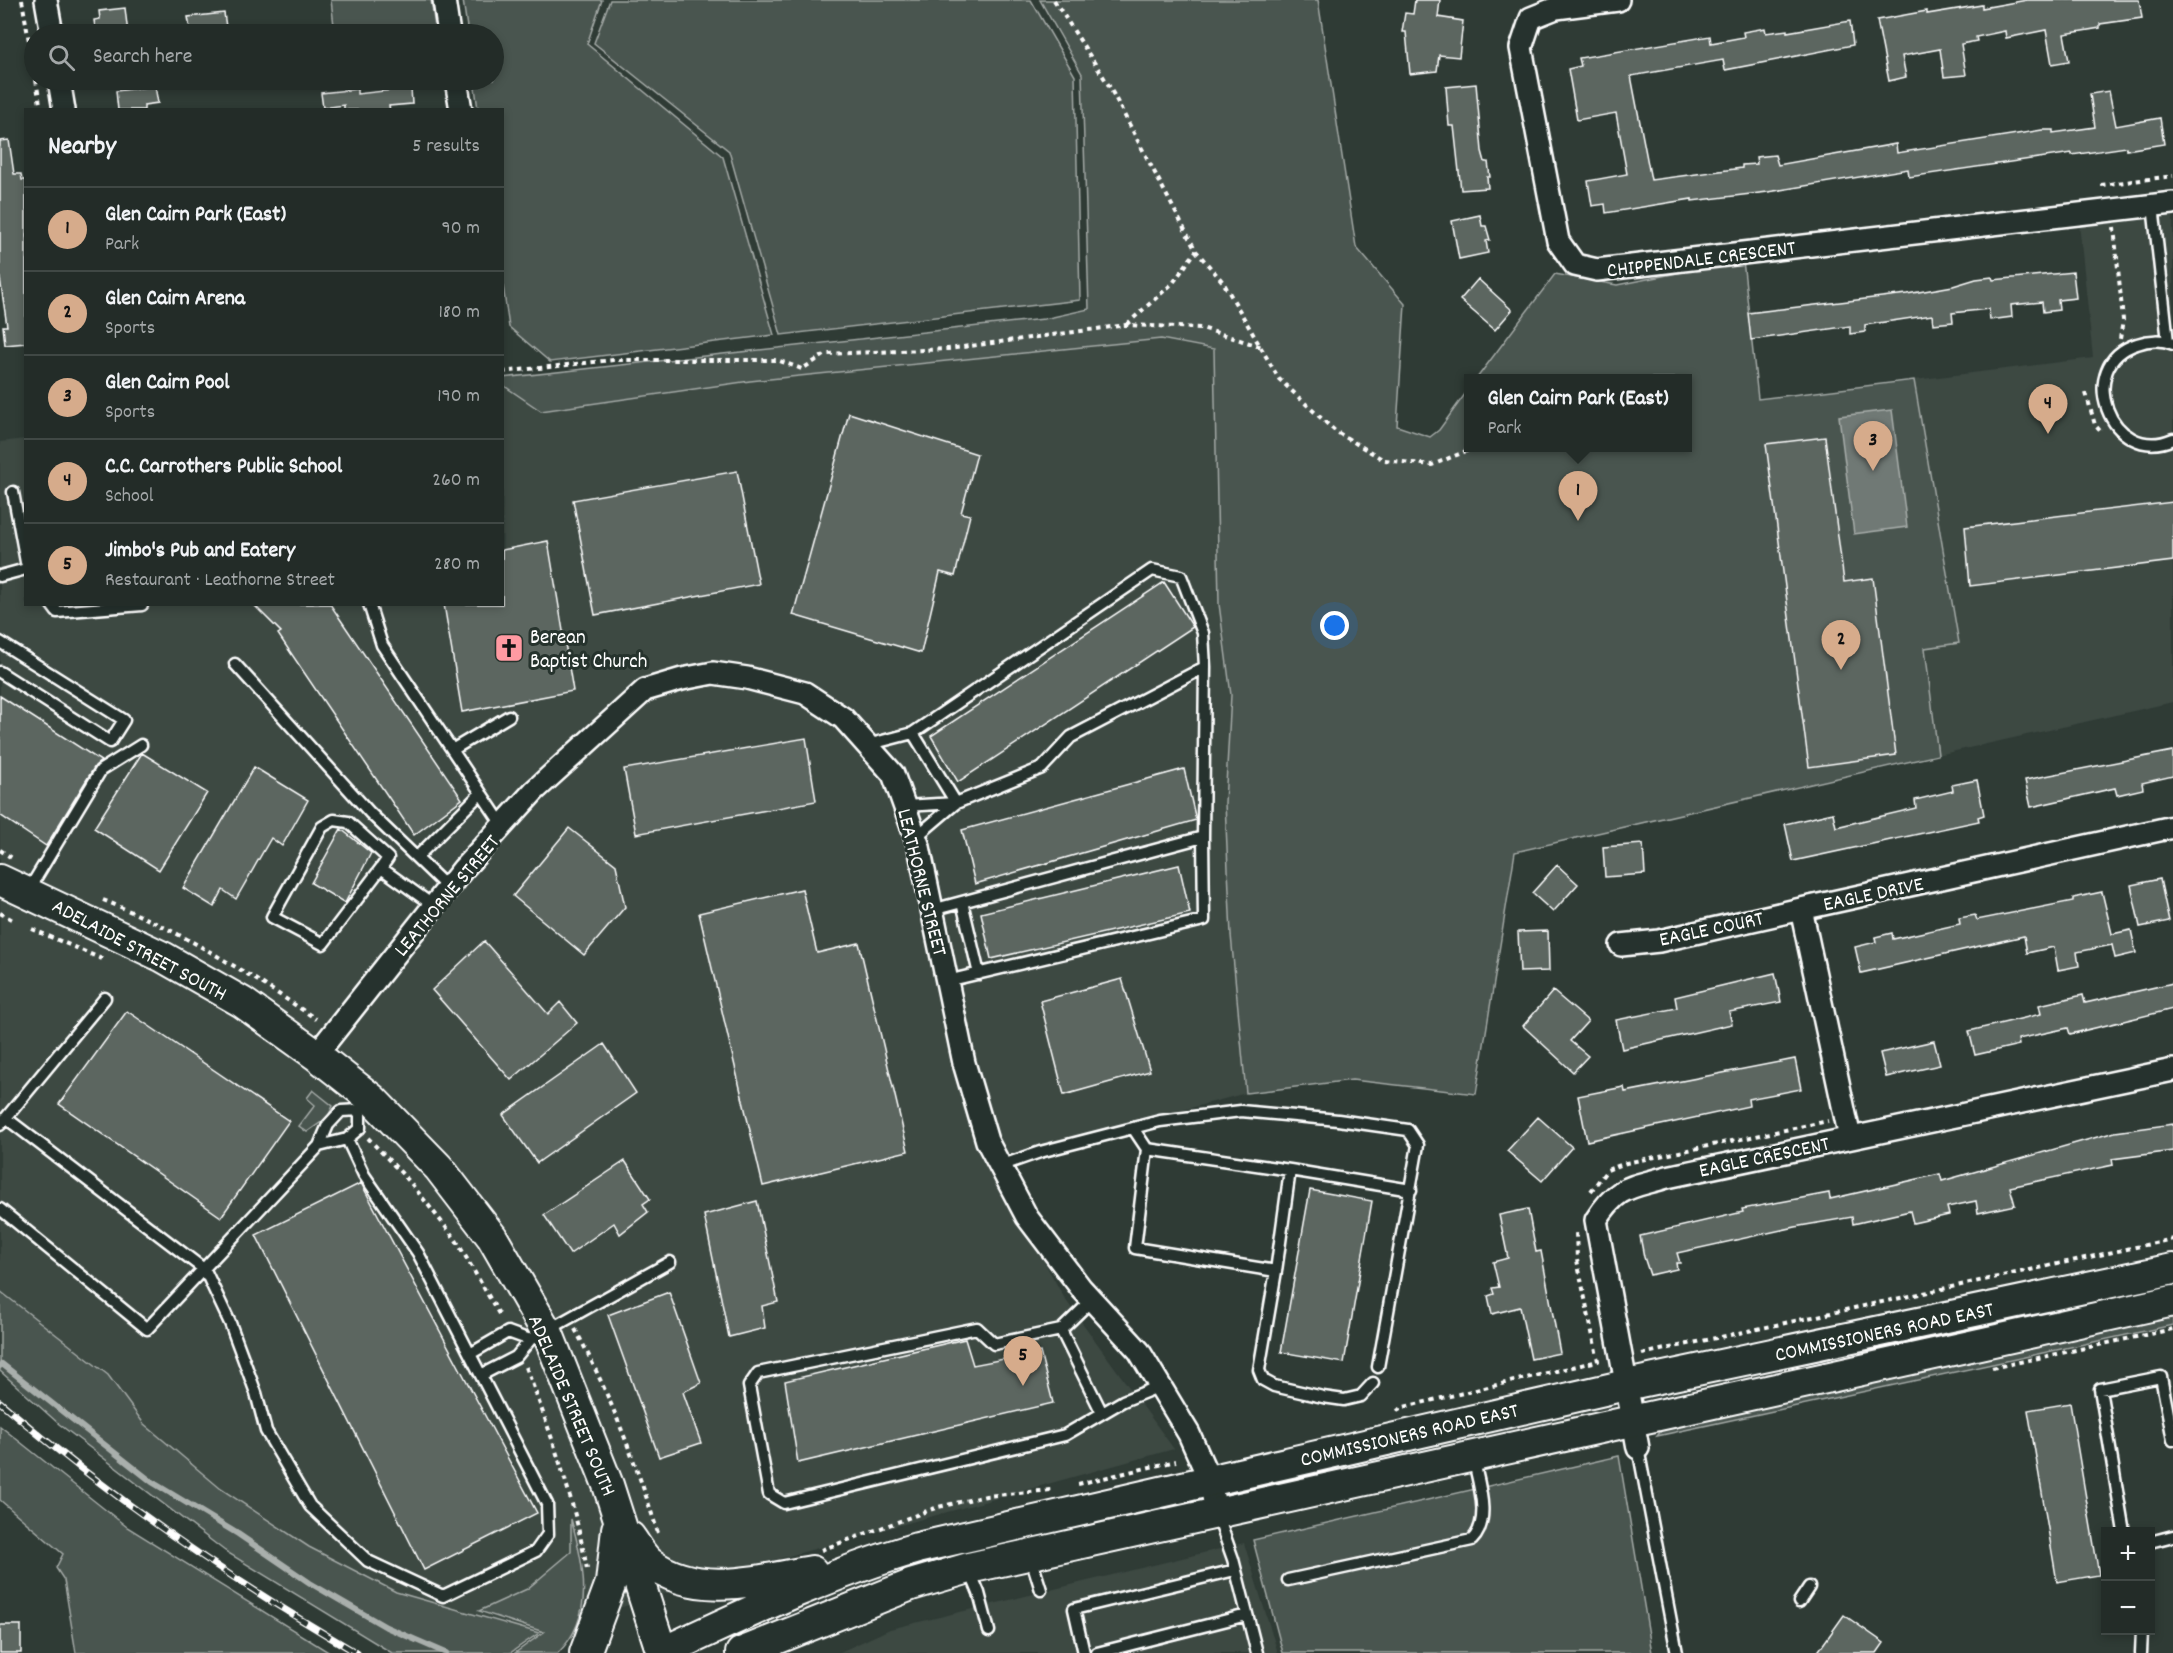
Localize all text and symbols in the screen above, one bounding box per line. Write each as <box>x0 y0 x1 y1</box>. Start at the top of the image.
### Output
search box <box>24 24 504 90</box>
icon: search <box>45 41 78 74</box>
text: Search here <box>93 42 192 73</box>
text: Nearby <box>48 129 116 166</box>
text: 5 results <box>412 133 480 161</box>
text: Glen Cairn Park (East) <box>105 200 286 231</box>
text: 1 <box>65 215 70 243</box>
text: 90 m <box>442 215 480 243</box>
text: Park <box>105 231 139 259</box>
street label: CHIPPENDALE CRESCENT <box>1605 234 1798 287</box>
text: Glen Cairn Arena <box>105 284 245 315</box>
text: 2 <box>63 299 72 327</box>
text: 180 m <box>438 299 480 327</box>
text: Sports <box>105 315 155 343</box>
text: Glen Cairn Pool <box>105 368 230 399</box>
popup <box>1464 374 1692 452</box>
text: 3 <box>63 383 72 411</box>
text: 190 m <box>437 383 480 411</box>
text: Glen Cairn Park (East) <box>1487 384 1669 415</box>
pin: 4 <box>2028 384 2068 434</box>
text: Sports <box>105 399 155 427</box>
text: Park <box>1487 415 1522 443</box>
pin: 3 <box>1854 422 1892 471</box>
text: C.C. Carrothers Public School <box>105 452 342 483</box>
text: 4 <box>63 467 72 495</box>
text: 260 m <box>432 467 480 495</box>
pin: 1 <box>1558 472 1598 521</box>
text: School <box>105 483 154 511</box>
text: Jimbo's Pub and Eatery <box>105 536 295 567</box>
text: 5 <box>63 551 72 579</box>
text: 280 m <box>434 551 480 579</box>
text: Restaurant · Leathorne Street <box>105 567 335 595</box>
your location <box>1320 611 1349 640</box>
pin: 2 <box>1822 620 1860 670</box>
place label: Berean Baptist Church <box>530 624 647 678</box>
church icon: Berean Baptist Church <box>493 632 525 664</box>
street label: LEATHORNE STREET <box>887 806 953 960</box>
street label: LEATHORNE STREET <box>388 829 509 964</box>
street label: EAGLE DRIVE <box>1821 871 1927 921</box>
street label: ADELAIDE STREET SOUTH <box>46 893 231 1011</box>
street label: EAGLE COURT <box>1657 905 1767 957</box>
street label: EAGLE CRESCENT <box>1697 1130 1833 1187</box>
street label: COMMISSIONERS ROAD EAST <box>1772 1296 1997 1372</box>
street label: ADELAIDE STREET SOUTH <box>518 1311 622 1501</box>
pin: 5 <box>1004 1336 1042 1386</box>
street label: COMMISSIONERS ROAD EAST <box>1298 1397 1522 1477</box>
map controls <box>2101 1527 2155 1635</box>
button: + <box>2101 1527 2155 1581</box>
button: − <box>2101 1581 2155 1635</box>

